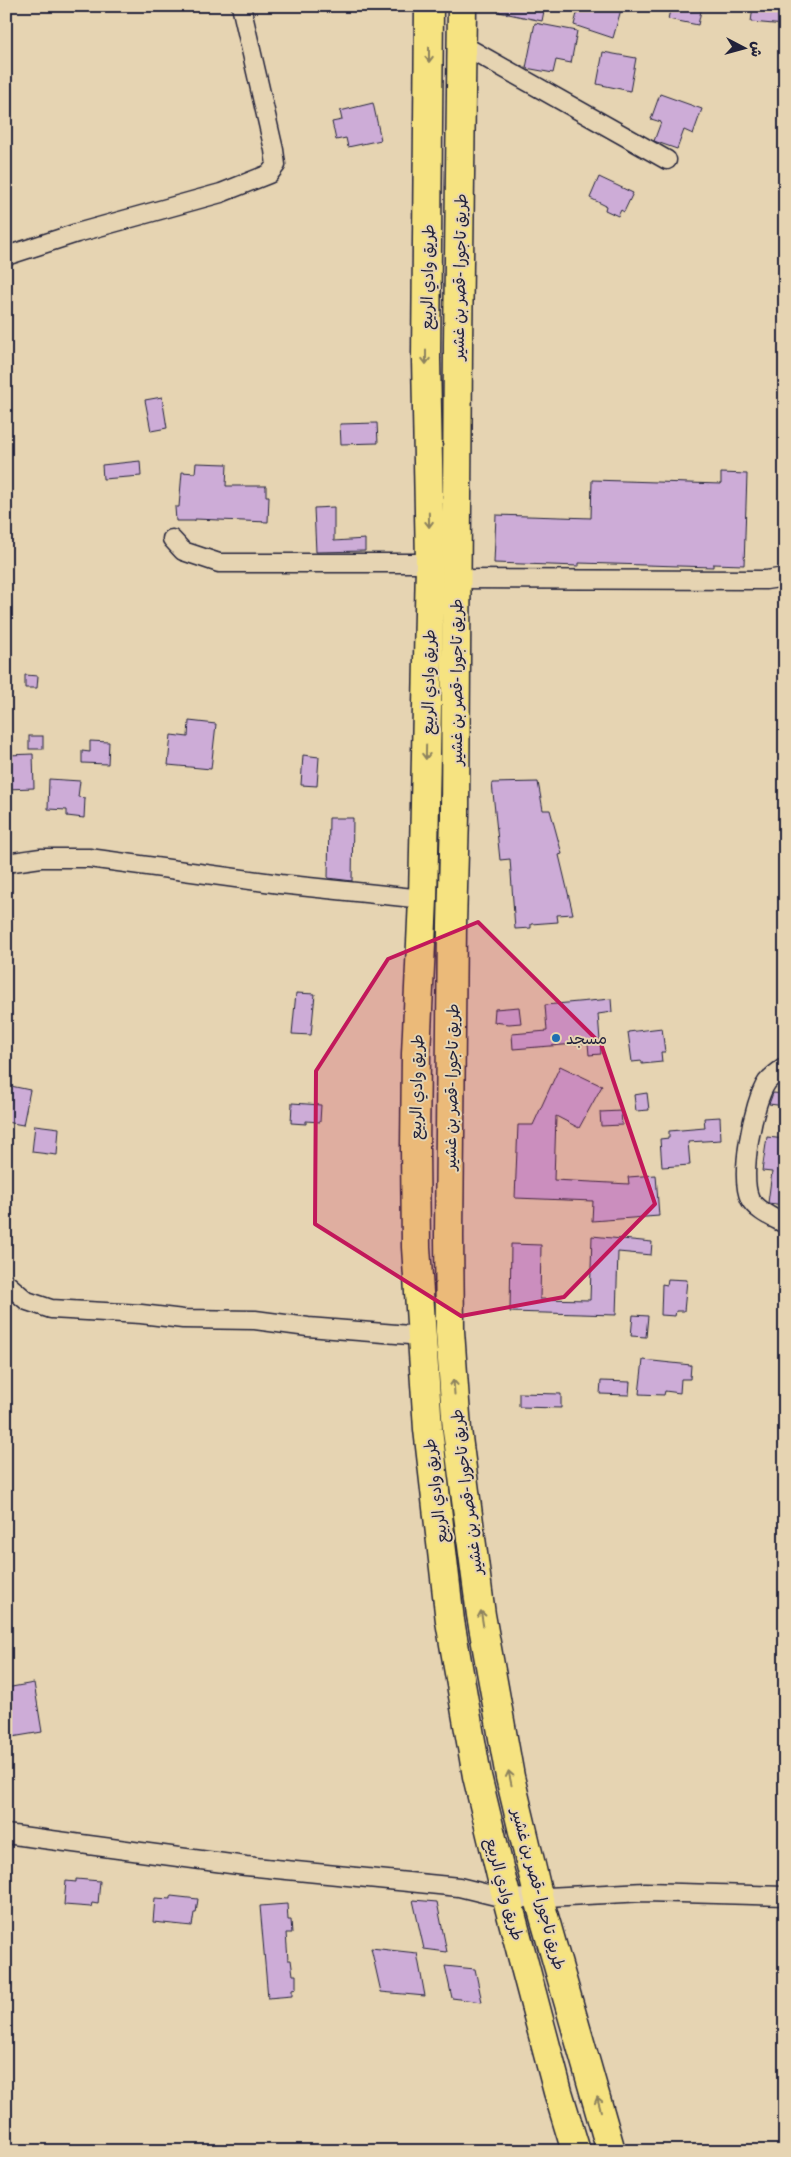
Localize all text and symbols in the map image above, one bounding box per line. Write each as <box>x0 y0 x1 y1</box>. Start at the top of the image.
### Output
north arrow <box>718 22 768 72</box>
text: ش <box>744 40 766 58</box>
one-way arrow <box>424 46 434 63</box>
street label: طريق تاجورا -قصر بن غشير <box>449 193 474 363</box>
street label: طريق وادي الربيع <box>417 224 442 330</box>
one-way arrow <box>421 349 431 365</box>
one-way arrow <box>424 512 434 528</box>
street label: طريق تاجورا -قصر بن غشير <box>447 599 470 767</box>
street label: طريق وادي الربيع <box>418 629 443 735</box>
one-way arrow <box>421 744 431 760</box>
street label: طريق تاجورا -قصر بن غشير <box>441 1003 466 1173</box>
place label: مسجد <box>566 1029 607 1052</box>
marker: مسجد <box>550 1032 562 1044</box>
street label: طريق وادي الربيع <box>406 1034 431 1140</box>
one-way arrow <box>450 1380 459 1396</box>
street label: طريق تاجورا -قصر بن غشير <box>447 1407 490 1578</box>
street label: طريق وادي الربيع <box>420 1437 455 1545</box>
one-way arrow <box>477 1610 487 1626</box>
one-way arrow <box>505 1771 514 1787</box>
street label: طريق تاجورا -قصر بن غشير <box>503 1804 569 1973</box>
street label: طريق وادي الربيع <box>478 1836 527 1944</box>
one-way arrow <box>593 2096 603 2112</box>

